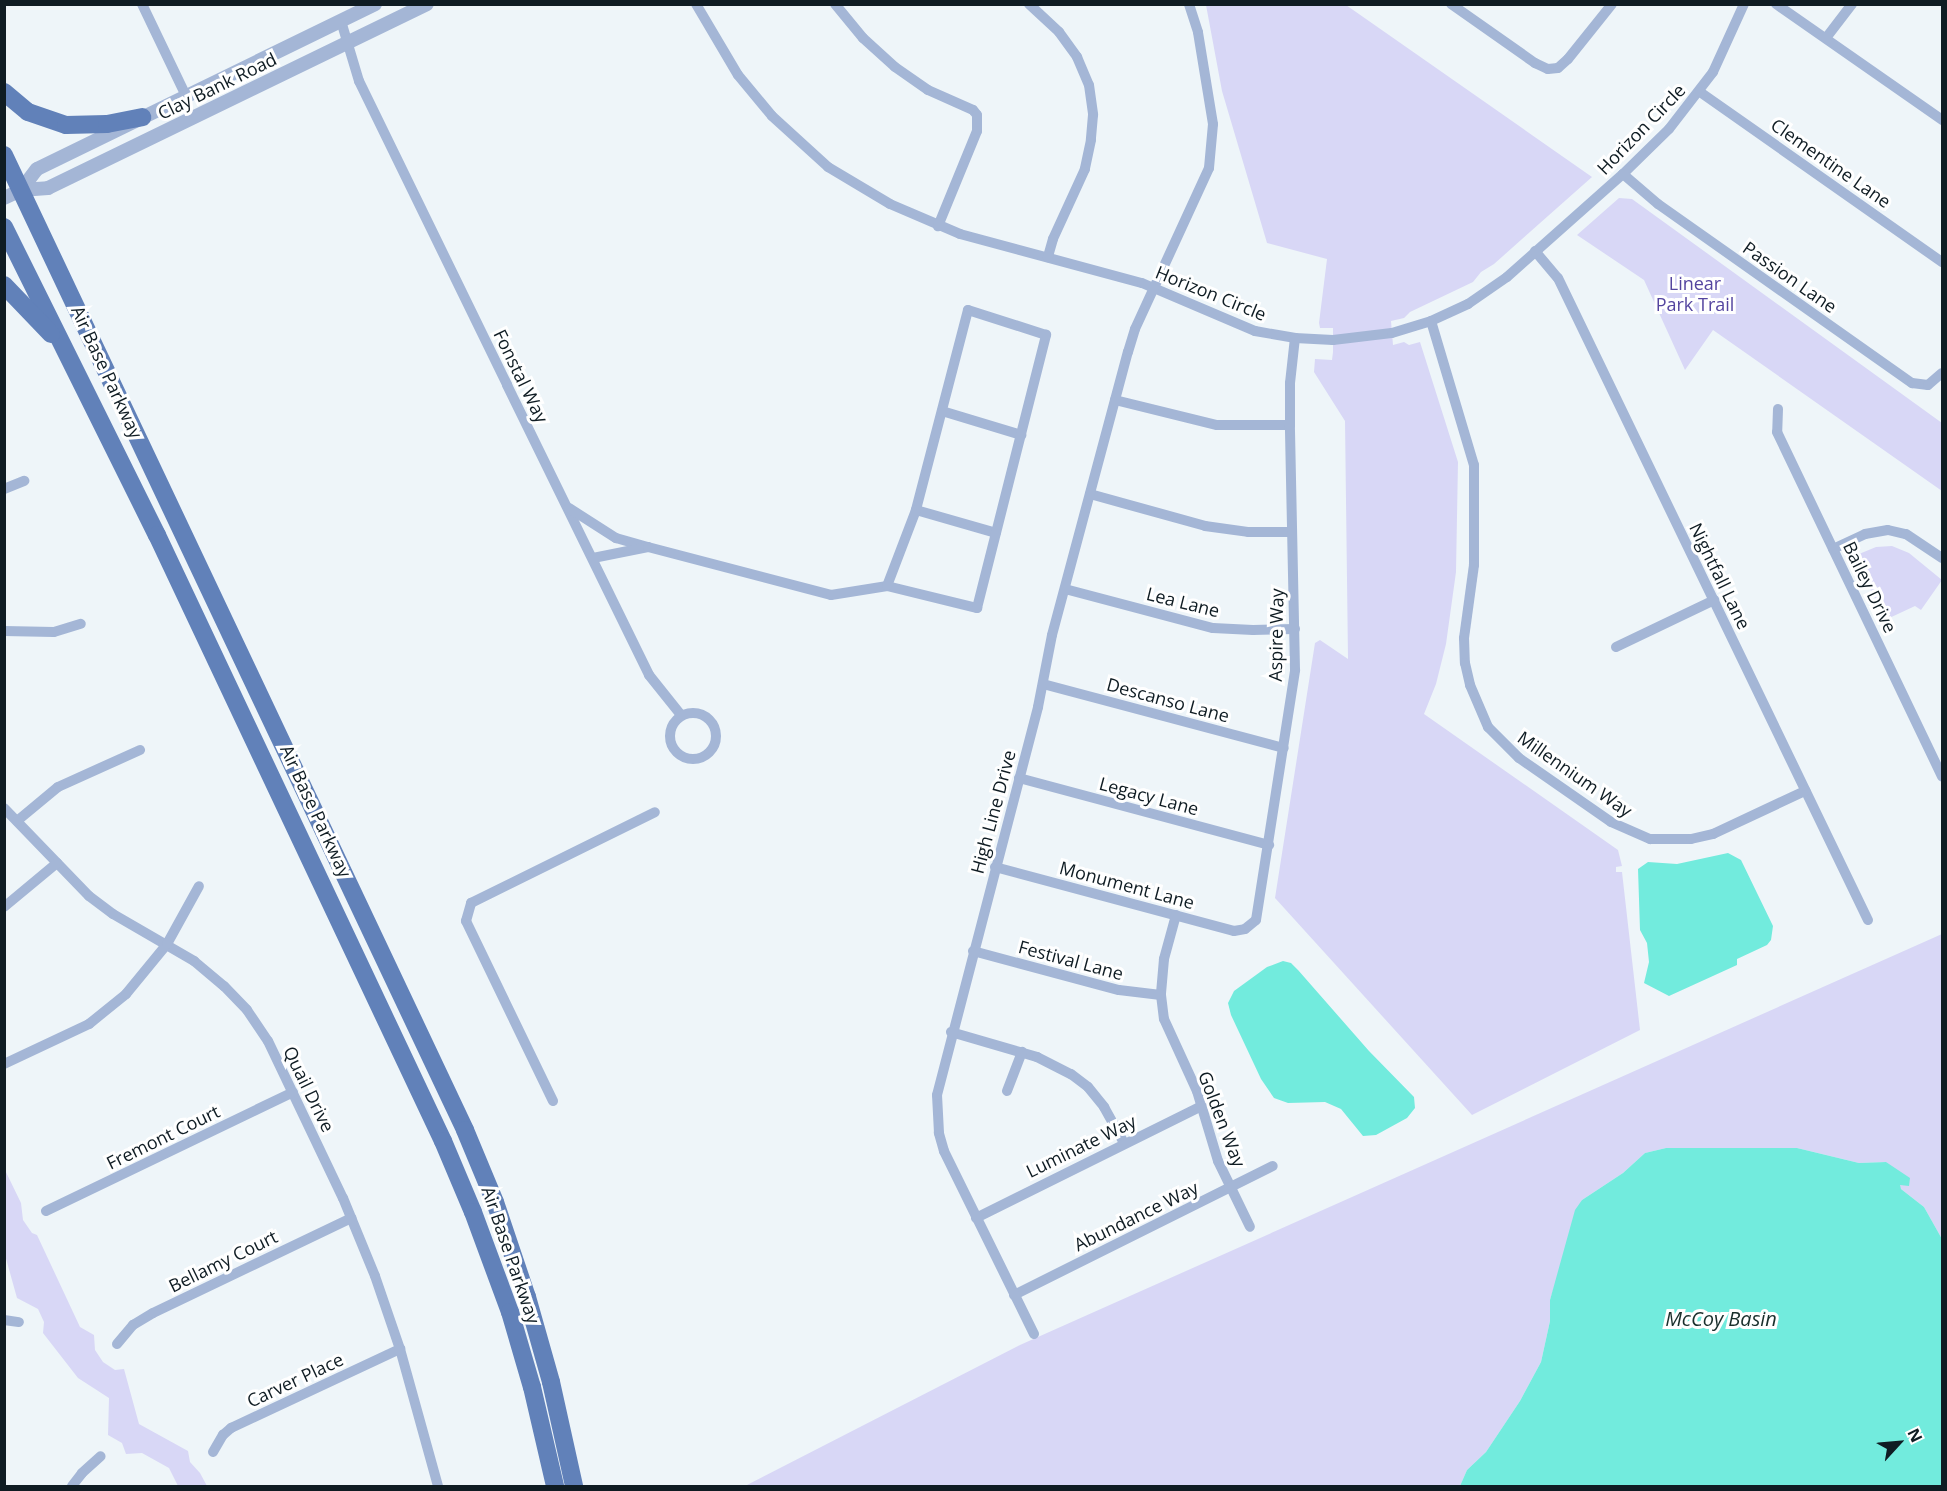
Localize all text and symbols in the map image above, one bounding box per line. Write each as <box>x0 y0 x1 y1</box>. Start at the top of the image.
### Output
street label: Clay Bank Road <box>154 48 280 124</box>
street label: Horizon Circle <box>1592 79 1690 179</box>
street label: Clementine Lane <box>1767 114 1895 212</box>
street label: Passion Lane <box>1739 237 1841 317</box>
street label: Horizon Circle <box>1152 261 1270 325</box>
park label: Linear Park Trail <box>1656 273 1734 316</box>
street label: Air Base Parkway <box>67 302 147 442</box>
street label: Fonstal Way <box>489 326 553 426</box>
street label: Nightfall Lane <box>1685 519 1755 633</box>
street label: Bailey Drive <box>1839 538 1901 636</box>
street label: Lea Lane <box>1144 582 1222 622</box>
street label: Aspire Way <box>1264 588 1288 682</box>
street label: Descanso Lane <box>1104 673 1232 727</box>
street label: Millennium Way <box>1514 727 1636 821</box>
street label: Air Base Parkway <box>276 741 356 881</box>
street label: High Line Drive <box>966 748 1020 876</box>
street label: Legacy Lane <box>1097 772 1201 820</box>
street label: Monument Lane <box>1057 857 1197 913</box>
street label: Festival Lane <box>1016 936 1126 984</box>
street label: Quail Drive <box>279 1043 339 1135</box>
street label: Golden Way <box>1194 1068 1250 1170</box>
street label: Fremont Court <box>103 1100 223 1174</box>
street label: Luminate Way <box>1023 1110 1139 1182</box>
street label: Abundance Way <box>1070 1177 1202 1255</box>
street label: Air Base Parkway <box>477 1184 545 1326</box>
street label: Bellamy Court <box>165 1225 281 1297</box>
water label: McCoy Basin <box>1665 1306 1777 1330</box>
street label: Carver Place <box>243 1348 347 1412</box>
north arrow <box>1869 1413 1929 1473</box>
text: N <box>1902 1424 1928 1446</box>

